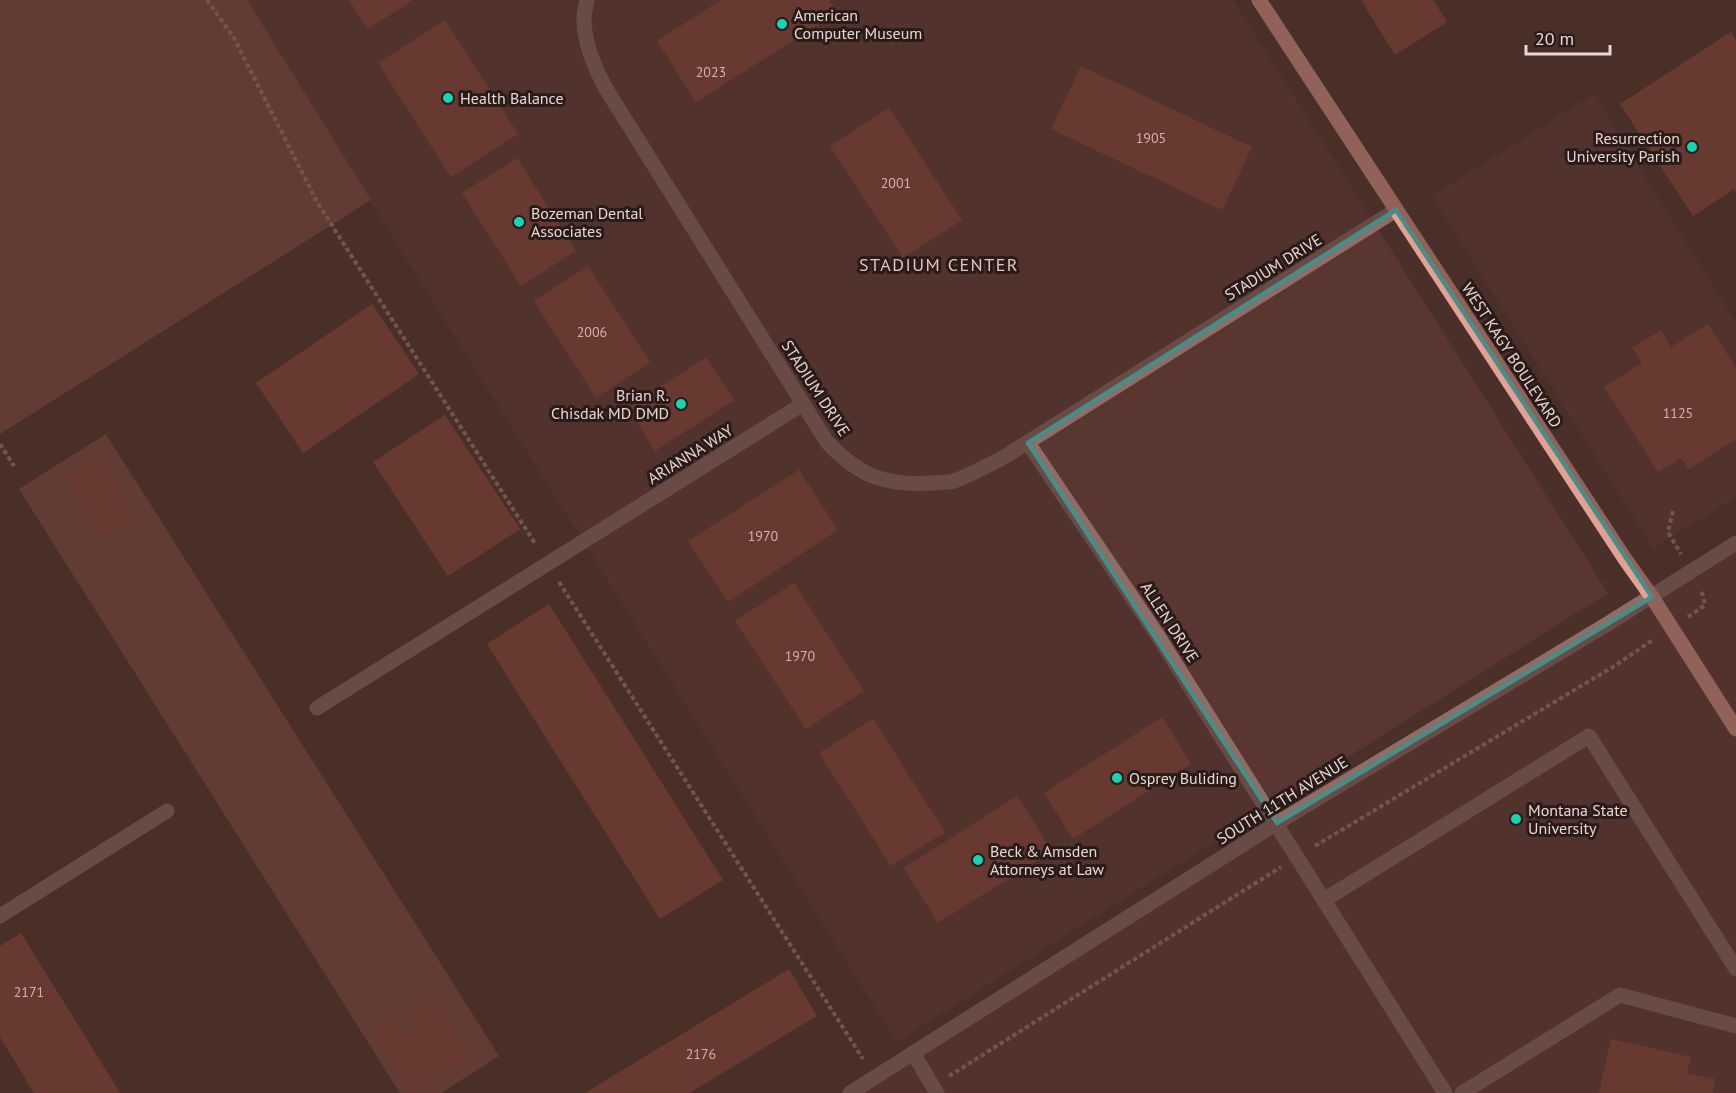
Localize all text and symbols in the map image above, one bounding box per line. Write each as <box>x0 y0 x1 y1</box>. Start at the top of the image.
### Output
place label: American Computer Museum <box>794 5 922 43</box>
marker: American Computer Museum <box>775 17 789 31</box>
scale bar <box>1526 18 1610 56</box>
text: 20 m <box>1535 27 1574 50</box>
house number: 2023 <box>696 63 726 81</box>
place label: Health Balance <box>460 88 564 108</box>
marker: Health Balance <box>441 91 455 105</box>
place label: Resurrection University Parish <box>1566 128 1680 166</box>
house number: 1905 <box>1136 129 1166 147</box>
marker: Resurrection University Parish <box>1685 140 1699 154</box>
house number: 2001 <box>881 174 911 192</box>
place label: Bozeman Dental Associates <box>531 203 643 241</box>
marker: Bozeman Dental Associates <box>512 215 526 229</box>
street label: STADIUM DRIVE <box>1221 229 1325 305</box>
district label: STADIUM CENTER <box>859 253 1019 276</box>
street label: WEST KAGY BOULEVARD <box>1458 279 1566 431</box>
house number: 2006 <box>577 323 607 341</box>
street label: STADIUM DRIVE <box>778 336 854 440</box>
place label: Brian R. Chisdak MD DMD <box>551 385 669 423</box>
marker: Brian R. Chisdak MD DMD <box>674 397 688 411</box>
house number: 1125 <box>1663 404 1693 422</box>
street label: ARIANNA WAY <box>644 420 737 488</box>
house number: 1970 <box>748 527 779 545</box>
street label: ALLEN DRIVE <box>1137 578 1203 666</box>
house number: 1970 <box>785 647 816 665</box>
street label: SOUTH 11TH AVENUE <box>1213 752 1351 848</box>
place label: Osprey Buliding <box>1129 768 1237 788</box>
marker: Osprey Buliding <box>1110 771 1124 785</box>
place label: Montana State University <box>1528 800 1628 838</box>
marker: Montana State University <box>1509 812 1523 826</box>
place label: Beck & Amsden Attorneys at Law <box>990 841 1104 879</box>
marker: Beck & Amsden Attorneys at Law <box>971 853 985 867</box>
house number: 2171 <box>14 983 44 1001</box>
house number: 2176 <box>686 1045 716 1063</box>

